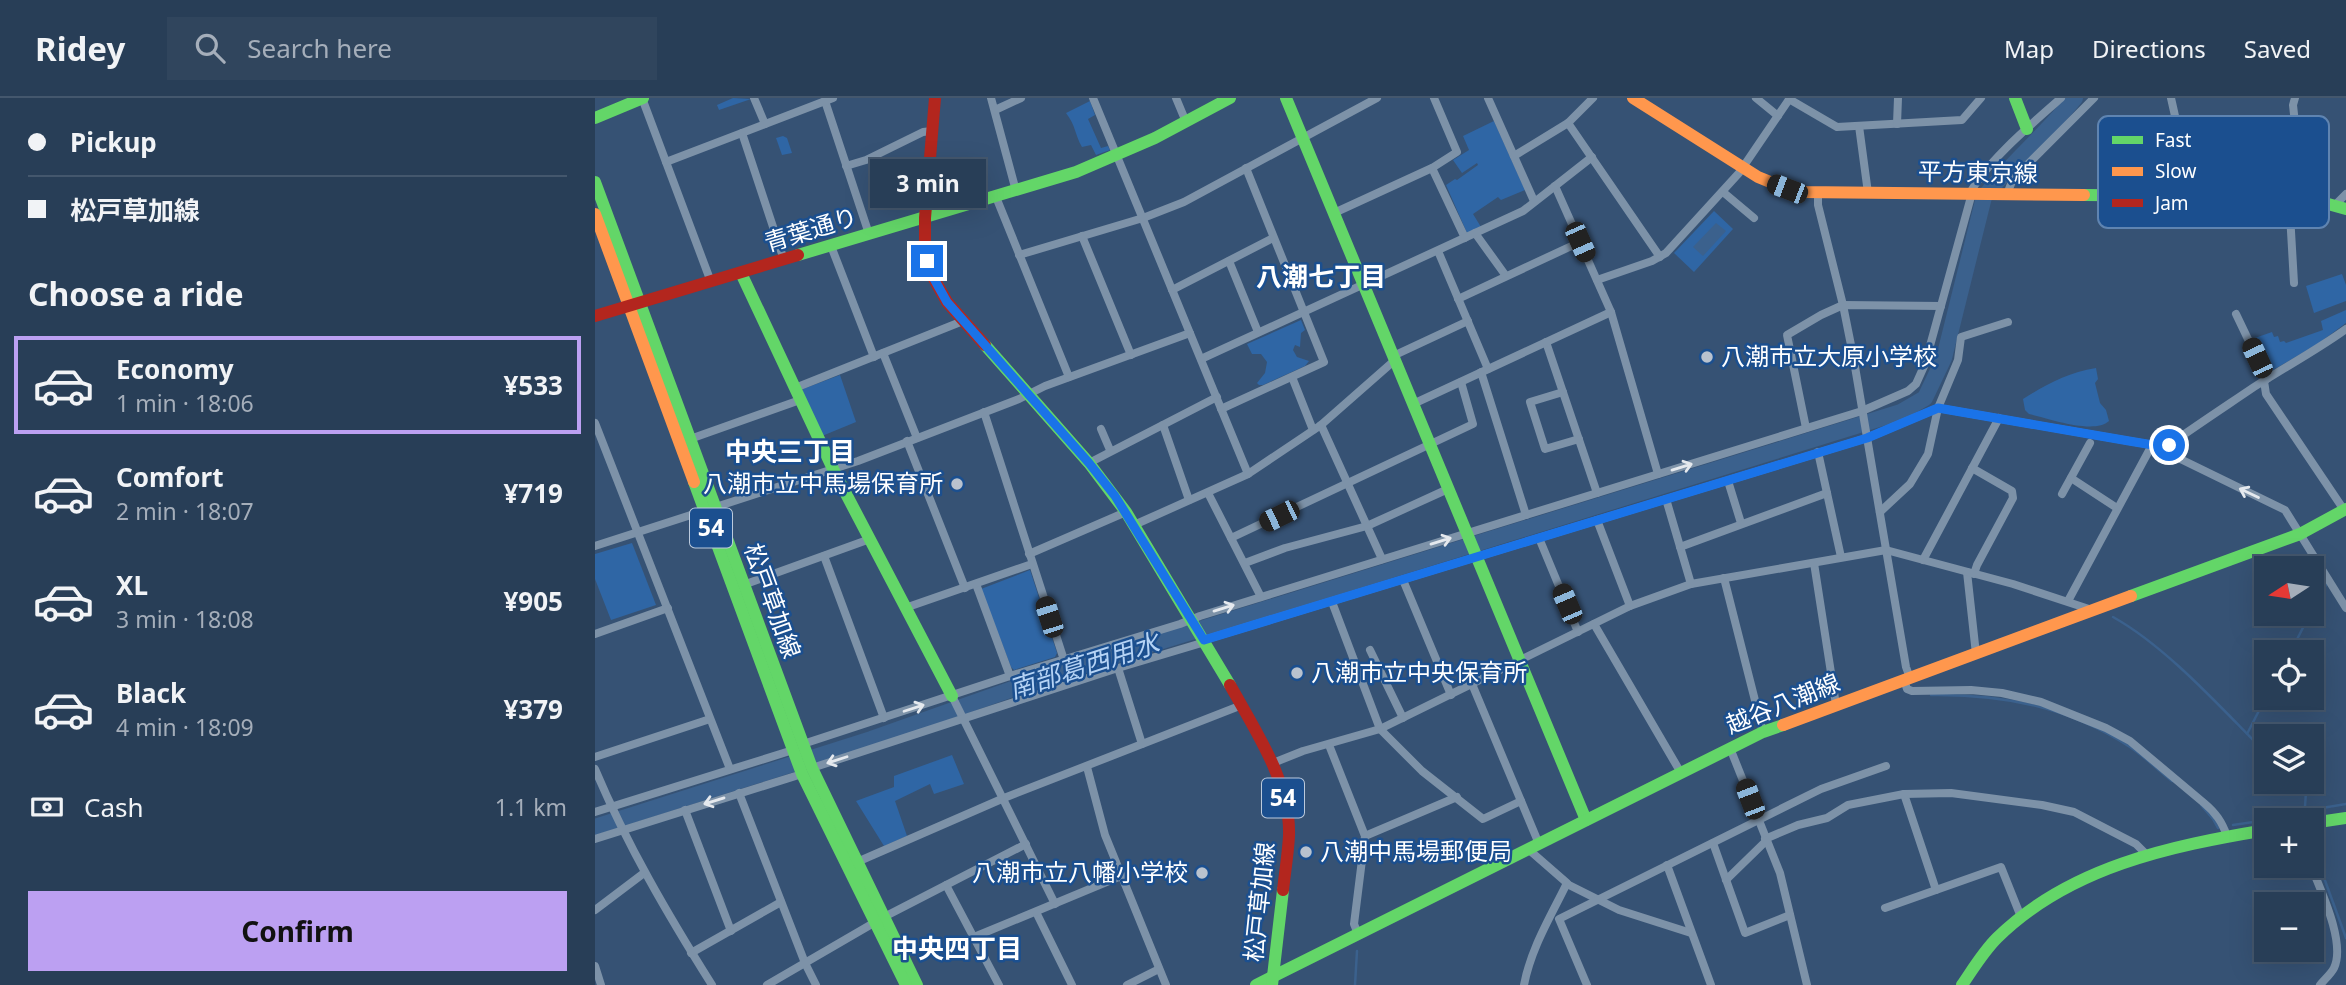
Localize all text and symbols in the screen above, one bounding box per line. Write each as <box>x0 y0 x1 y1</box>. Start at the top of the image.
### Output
search box <box>167 17 657 80</box>
text: Ridey <box>35 26 125 71</box>
icon: search <box>191 29 229 67</box>
text: Search here <box>247 30 392 66</box>
text: Map <box>2004 32 2054 65</box>
text: Directions <box>2092 32 2206 65</box>
text: Saved <box>2244 32 2311 65</box>
legend <box>2098 116 2329 228</box>
text: Pickup <box>70 124 157 160</box>
text: Fast <box>2155 127 2192 153</box>
street label: 平方東京線 <box>1918 154 2038 189</box>
text: Slow <box>2155 158 2196 184</box>
callout: 3 min <box>869 159 985 208</box>
text: 3 min <box>896 167 960 199</box>
car <box>1764 172 1811 206</box>
text: Jam <box>2153 190 2189 216</box>
text: 松戸草加線 <box>70 192 200 228</box>
street label: 青葉通り <box>760 199 861 258</box>
car <box>1562 219 1599 265</box>
route end <box>911 245 943 277</box>
district label: 八潮七丁目 <box>1256 258 1386 294</box>
text: Choose a ride <box>28 272 244 315</box>
car <box>2239 335 2276 381</box>
place label: 八潮市立大原小学校 <box>1721 339 1937 372</box>
marker: 八潮市立大原小学校 <box>1699 349 1715 365</box>
text: Economy <box>116 351 234 387</box>
icon: car <box>32 354 95 417</box>
text: ¥533 <box>504 367 563 403</box>
text: 1 min · 18:06 <box>116 387 254 419</box>
route start <box>2153 429 2185 461</box>
district label: 中央三丁目 <box>725 433 855 469</box>
text: Comfort <box>116 459 224 495</box>
one-way arrow <box>1671 459 1693 472</box>
icon: car <box>32 462 95 525</box>
place label: 八潮市立中馬場保育所 <box>703 466 943 499</box>
text: ¥719 <box>504 475 563 511</box>
marker: 八潮市立中馬場保育所 <box>949 476 965 492</box>
one-way arrow <box>2239 486 2260 499</box>
text: 2 min · 18:07 <box>116 495 254 527</box>
car <box>1256 497 1303 535</box>
road number: 54 <box>690 508 732 548</box>
one-way arrow <box>1430 534 1452 547</box>
street label: 松戸草加線 <box>737 538 809 663</box>
north arrow <box>2254 556 2324 626</box>
map controls <box>2254 556 2324 962</box>
text: XL <box>116 567 148 603</box>
icon: car <box>32 570 95 633</box>
car <box>1550 581 1585 627</box>
text: ¥905 <box>504 583 563 619</box>
car <box>1033 594 1066 640</box>
one-way arrow <box>1213 601 1235 614</box>
text: 3 min · 18:08 <box>116 603 254 635</box>
water label: 南部葛西用水 <box>1004 623 1166 706</box>
button: locate <box>2254 640 2324 710</box>
place label: 八潮市立中央保育所 <box>1311 655 1527 688</box>
marker: 八潮市立中央保育所 <box>1289 665 1305 681</box>
street label: 越谷八潮線 <box>1721 665 1844 740</box>
text: Black <box>116 675 186 711</box>
icon: car <box>32 678 95 741</box>
text: ¥379 <box>504 691 563 727</box>
one-way arrow <box>903 701 925 713</box>
text: 4 min · 18:09 <box>116 711 254 743</box>
button: layers <box>2254 724 2324 794</box>
one-way arrow <box>826 755 848 768</box>
car <box>1733 776 1768 822</box>
road number: 54 <box>1262 778 1304 818</box>
icon: cash <box>28 788 66 826</box>
text: Cash <box>84 789 144 825</box>
text: 1.1 km <box>495 791 567 823</box>
one-way arrow <box>703 796 725 808</box>
button: + <box>2254 808 2324 878</box>
place label: 八潮中馬場郵便局 <box>1320 834 1512 867</box>
street label: 松戸草加線 <box>1236 840 1281 963</box>
marker: 八潮中馬場郵便局 <box>1298 844 1314 860</box>
place label: 八潮市立八幡小学校 <box>972 855 1188 888</box>
marker: 八潮市立八幡小学校 <box>1194 865 1210 881</box>
button: Confirm <box>28 891 567 971</box>
button: − <box>2254 892 2324 962</box>
district label: 中央四丁目 <box>892 930 1022 966</box>

